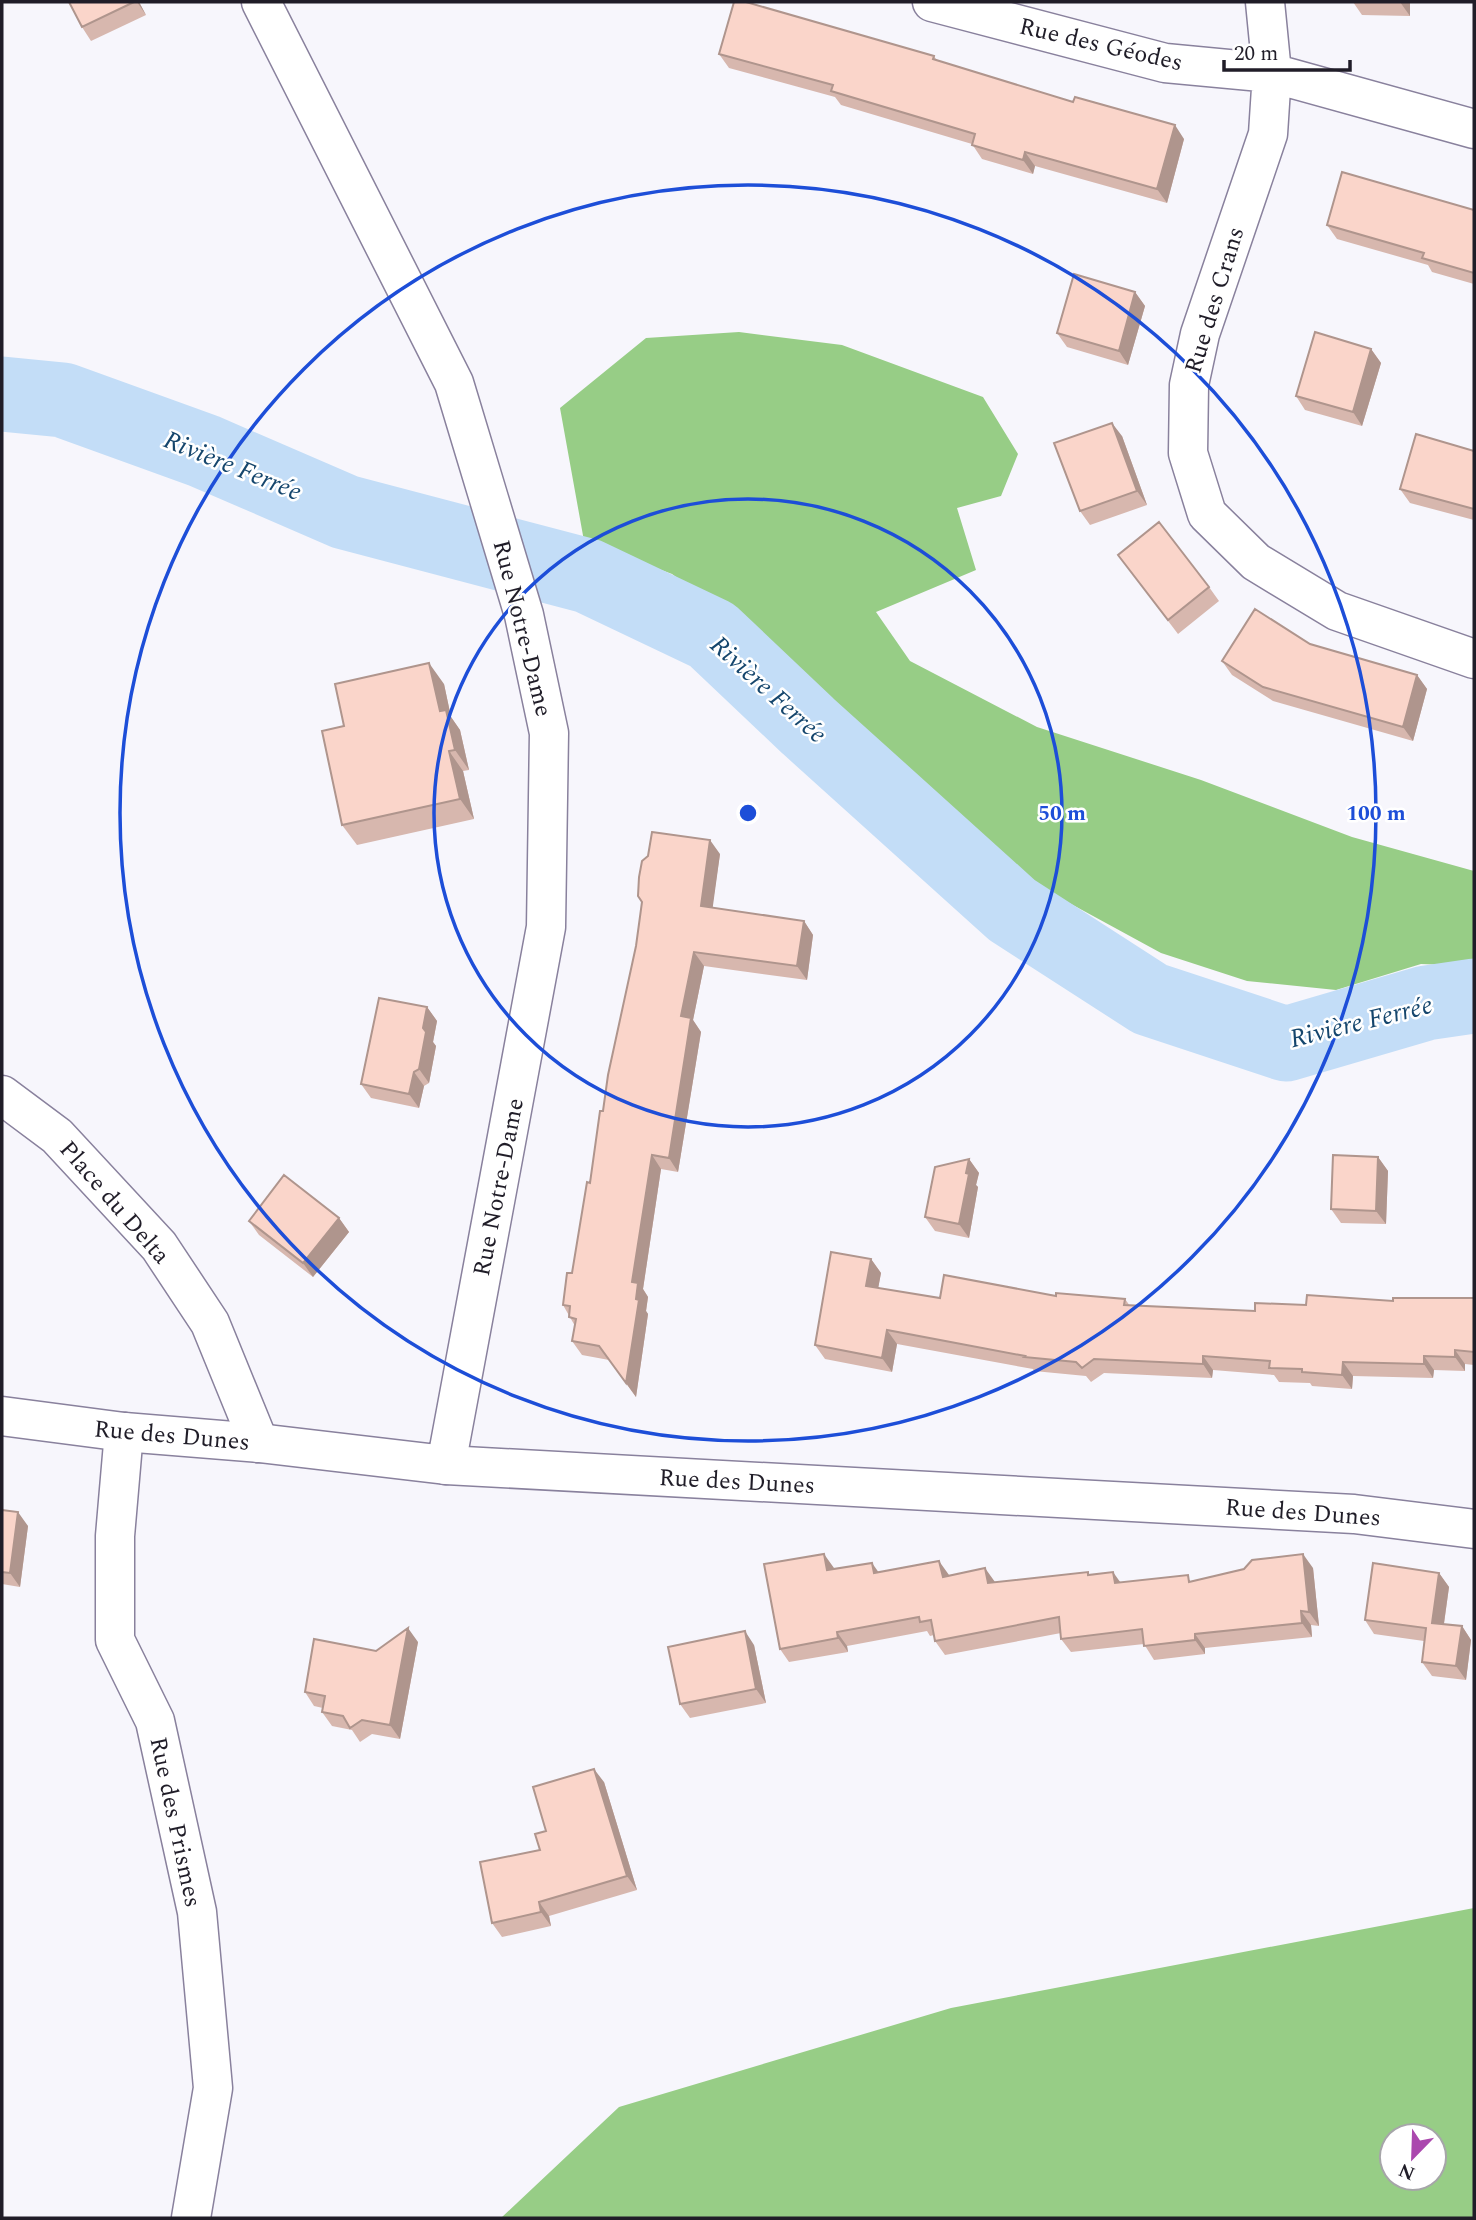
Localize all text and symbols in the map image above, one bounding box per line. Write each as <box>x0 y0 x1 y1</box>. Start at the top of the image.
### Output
street label: Rue des Géodes <box>1015 9 1186 81</box>
scale bar <box>1224 28 1350 72</box>
text: 20 m <box>1234 38 1278 70</box>
street label: Rue des Crans <box>1176 223 1254 378</box>
water label: Rivière Ferrée <box>157 420 308 512</box>
street label: Rue Notre-Dame <box>483 536 561 720</box>
water label: Rivière Ferrée <box>701 626 836 753</box>
text: 50 m <box>1038 798 1086 830</box>
text: 100 m <box>1346 798 1406 830</box>
centre of rings <box>736 801 760 825</box>
water label: Rivière Ferrée <box>1286 985 1437 1059</box>
street label: Rue Notre-Dame <box>464 1095 534 1279</box>
street label: Place du Delta <box>50 1133 178 1273</box>
street label: Rue des Dunes <box>92 1411 251 1461</box>
street label: Rue des Dunes <box>658 1460 816 1504</box>
street label: Rue des Dunes <box>1224 1490 1382 1536</box>
street label: Rue des Prismes <box>139 1734 211 1911</box>
north arrow <box>1378 2122 1448 2192</box>
text: N <box>1394 2155 1420 2188</box>

